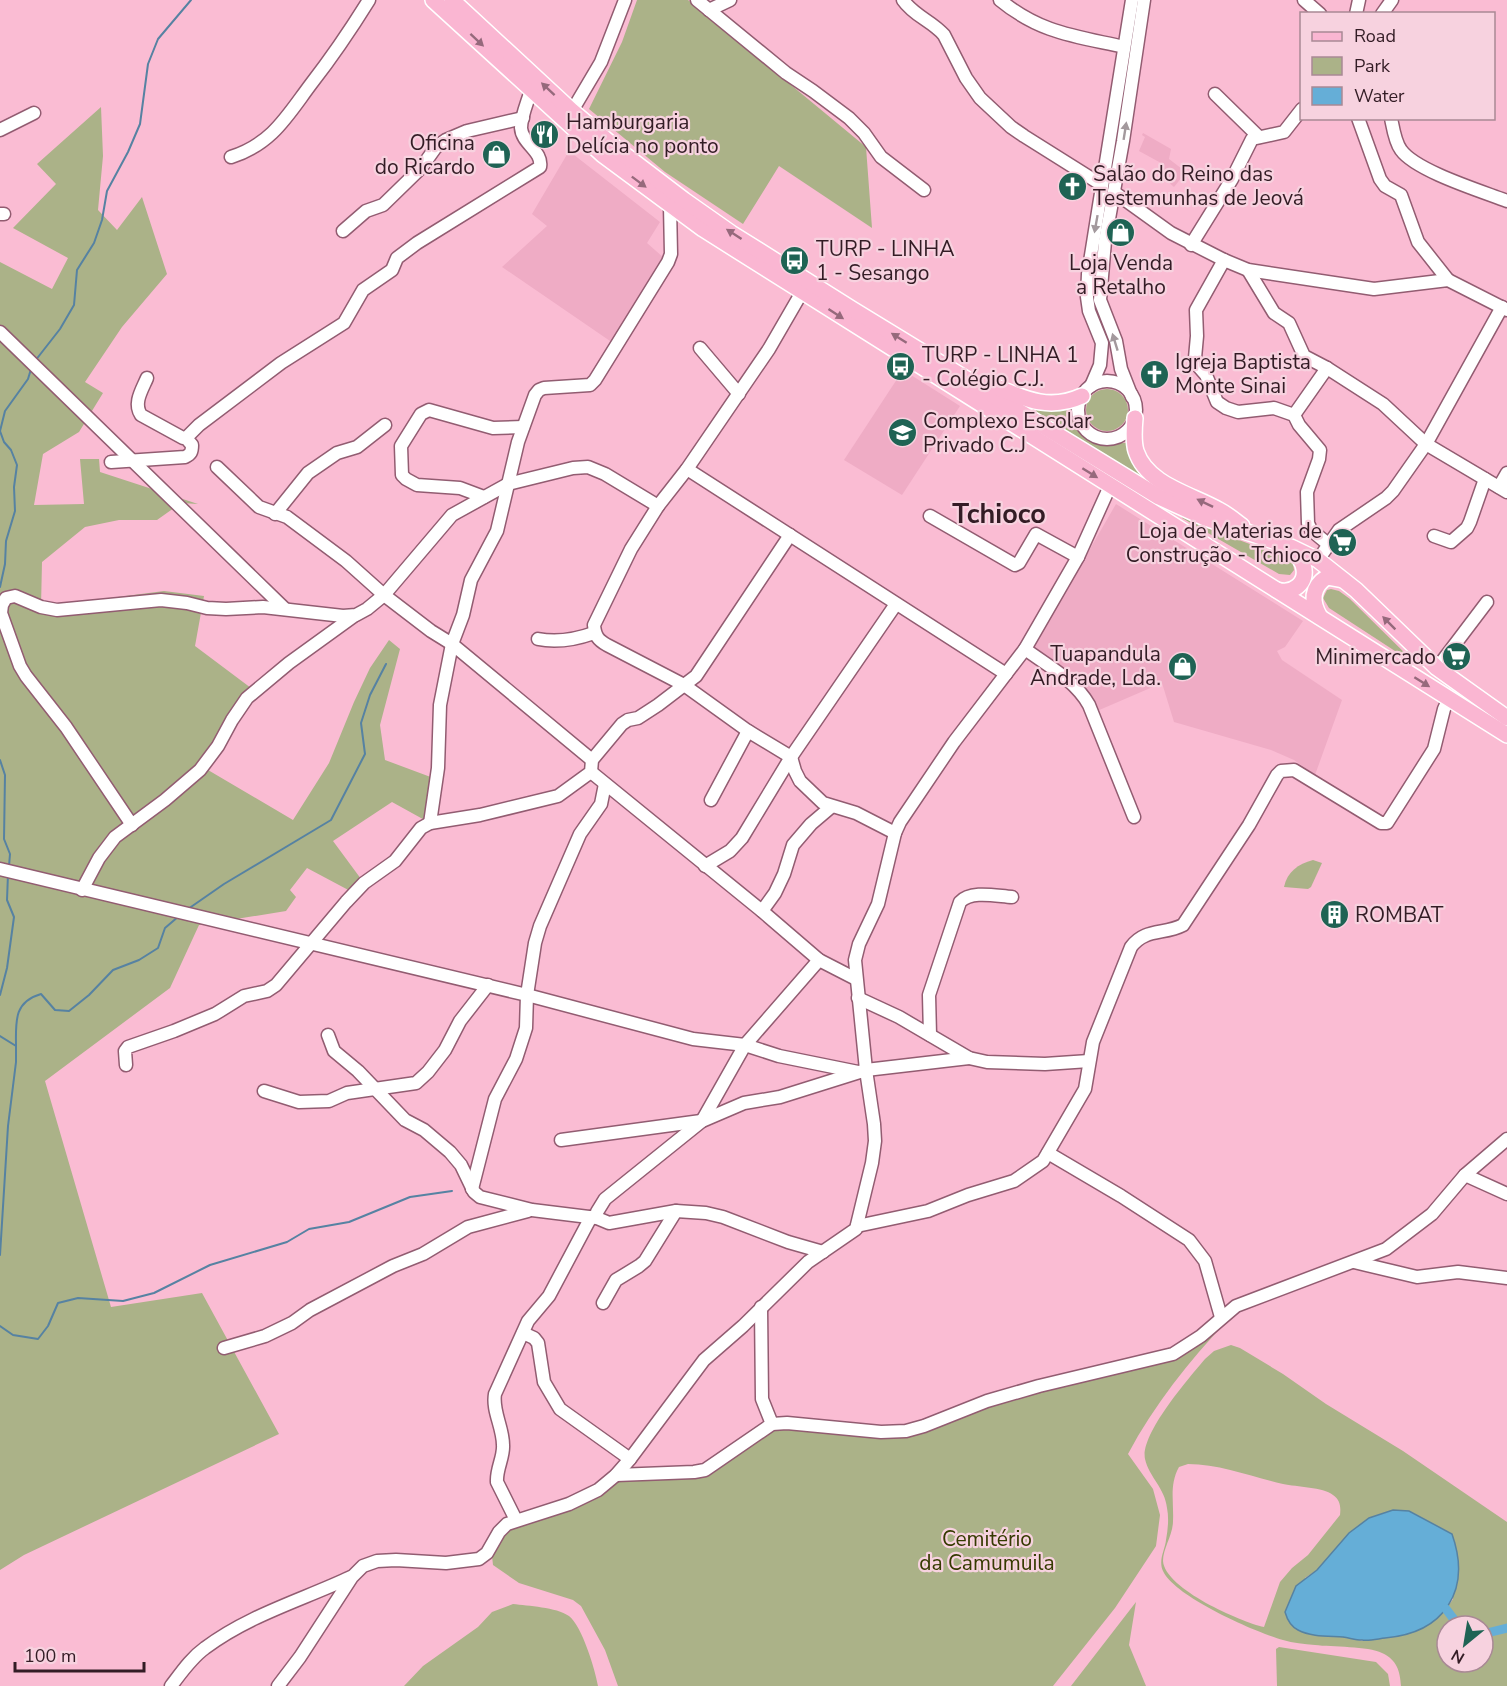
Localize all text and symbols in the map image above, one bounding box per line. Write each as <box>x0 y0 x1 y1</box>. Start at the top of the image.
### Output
legend <box>1300 12 1495 120</box>
text: Road <box>1354 24 1396 48</box>
one-way arrow <box>469 33 484 47</box>
text: Park <box>1354 54 1391 78</box>
one-way arrow <box>540 82 555 96</box>
text: Water <box>1354 84 1405 108</box>
place label: Hamburgaria Delícia no ponto <box>566 108 719 160</box>
restaurant icon: Hamburgaria Delícia no ponto <box>529 118 561 150</box>
one-way arrow <box>1120 121 1129 140</box>
place label: Oficina do Ricardo <box>375 129 475 181</box>
shop icon: Oficina do Ricardo <box>480 139 512 171</box>
place label: Salão do Reino das Testemunhas de Jeová <box>1093 160 1304 212</box>
church icon: Salão do Reino das Testemunhas de Jeová <box>1056 170 1088 202</box>
one-way arrow <box>631 176 646 188</box>
one-way arrow <box>1091 214 1100 233</box>
shop icon: Loja Venda a Retalho <box>1105 216 1137 248</box>
one-way arrow <box>726 229 742 240</box>
place label: TURP - LINHA 1 - Sesango <box>816 235 955 287</box>
bus stop icon: TURP - LINHA 1 - Sesango <box>779 245 811 277</box>
place label: Loja Venda a Retalho <box>1069 249 1173 301</box>
one-way arrow <box>828 308 844 319</box>
one-way arrow <box>891 332 908 343</box>
one-way arrow <box>1110 333 1119 351</box>
place label: TURP - LINHA 1 - Colégio C.J. <box>922 341 1079 393</box>
place label: Igreja Baptista Monte Sinai <box>1175 348 1311 400</box>
bus stop icon: TURP - LINHA 1 - Colégio C.J. <box>885 351 917 383</box>
church icon: Igreja Baptista Monte Sinai <box>1138 358 1170 390</box>
place label: Complexo Escolar Privado C.J <box>923 407 1092 459</box>
school or university icon: Complexo Escolar Privado C.J <box>886 417 918 449</box>
one-way arrow <box>1082 468 1098 479</box>
district label: Tchioco <box>952 496 1046 533</box>
one-way arrow <box>1197 499 1214 508</box>
place label: Loja de Materias de Construção - Tchioco <box>1126 517 1322 569</box>
supermarket icon: Loja de Materias de Construção - Tchioco <box>1327 527 1359 559</box>
one-way arrow <box>1382 617 1396 631</box>
place label: Tuapandula Andrade, Lda. <box>1030 640 1161 692</box>
supermarket icon: Minimercado <box>1441 641 1473 673</box>
place label: Minimercado <box>1315 643 1436 671</box>
shop icon: Tuapandula Andrade, Lda. <box>1166 650 1198 682</box>
one-way arrow <box>1414 676 1430 687</box>
building icon: ROMBAT <box>1318 899 1350 931</box>
place label: ROMBAT <box>1355 901 1444 929</box>
park label: Cemitério da Camumuila <box>919 1525 1055 1577</box>
north arrow <box>1435 1614 1495 1674</box>
scale bar <box>15 1635 144 1673</box>
text: 100 m <box>24 1644 76 1668</box>
text: N <box>1447 1644 1469 1669</box>

